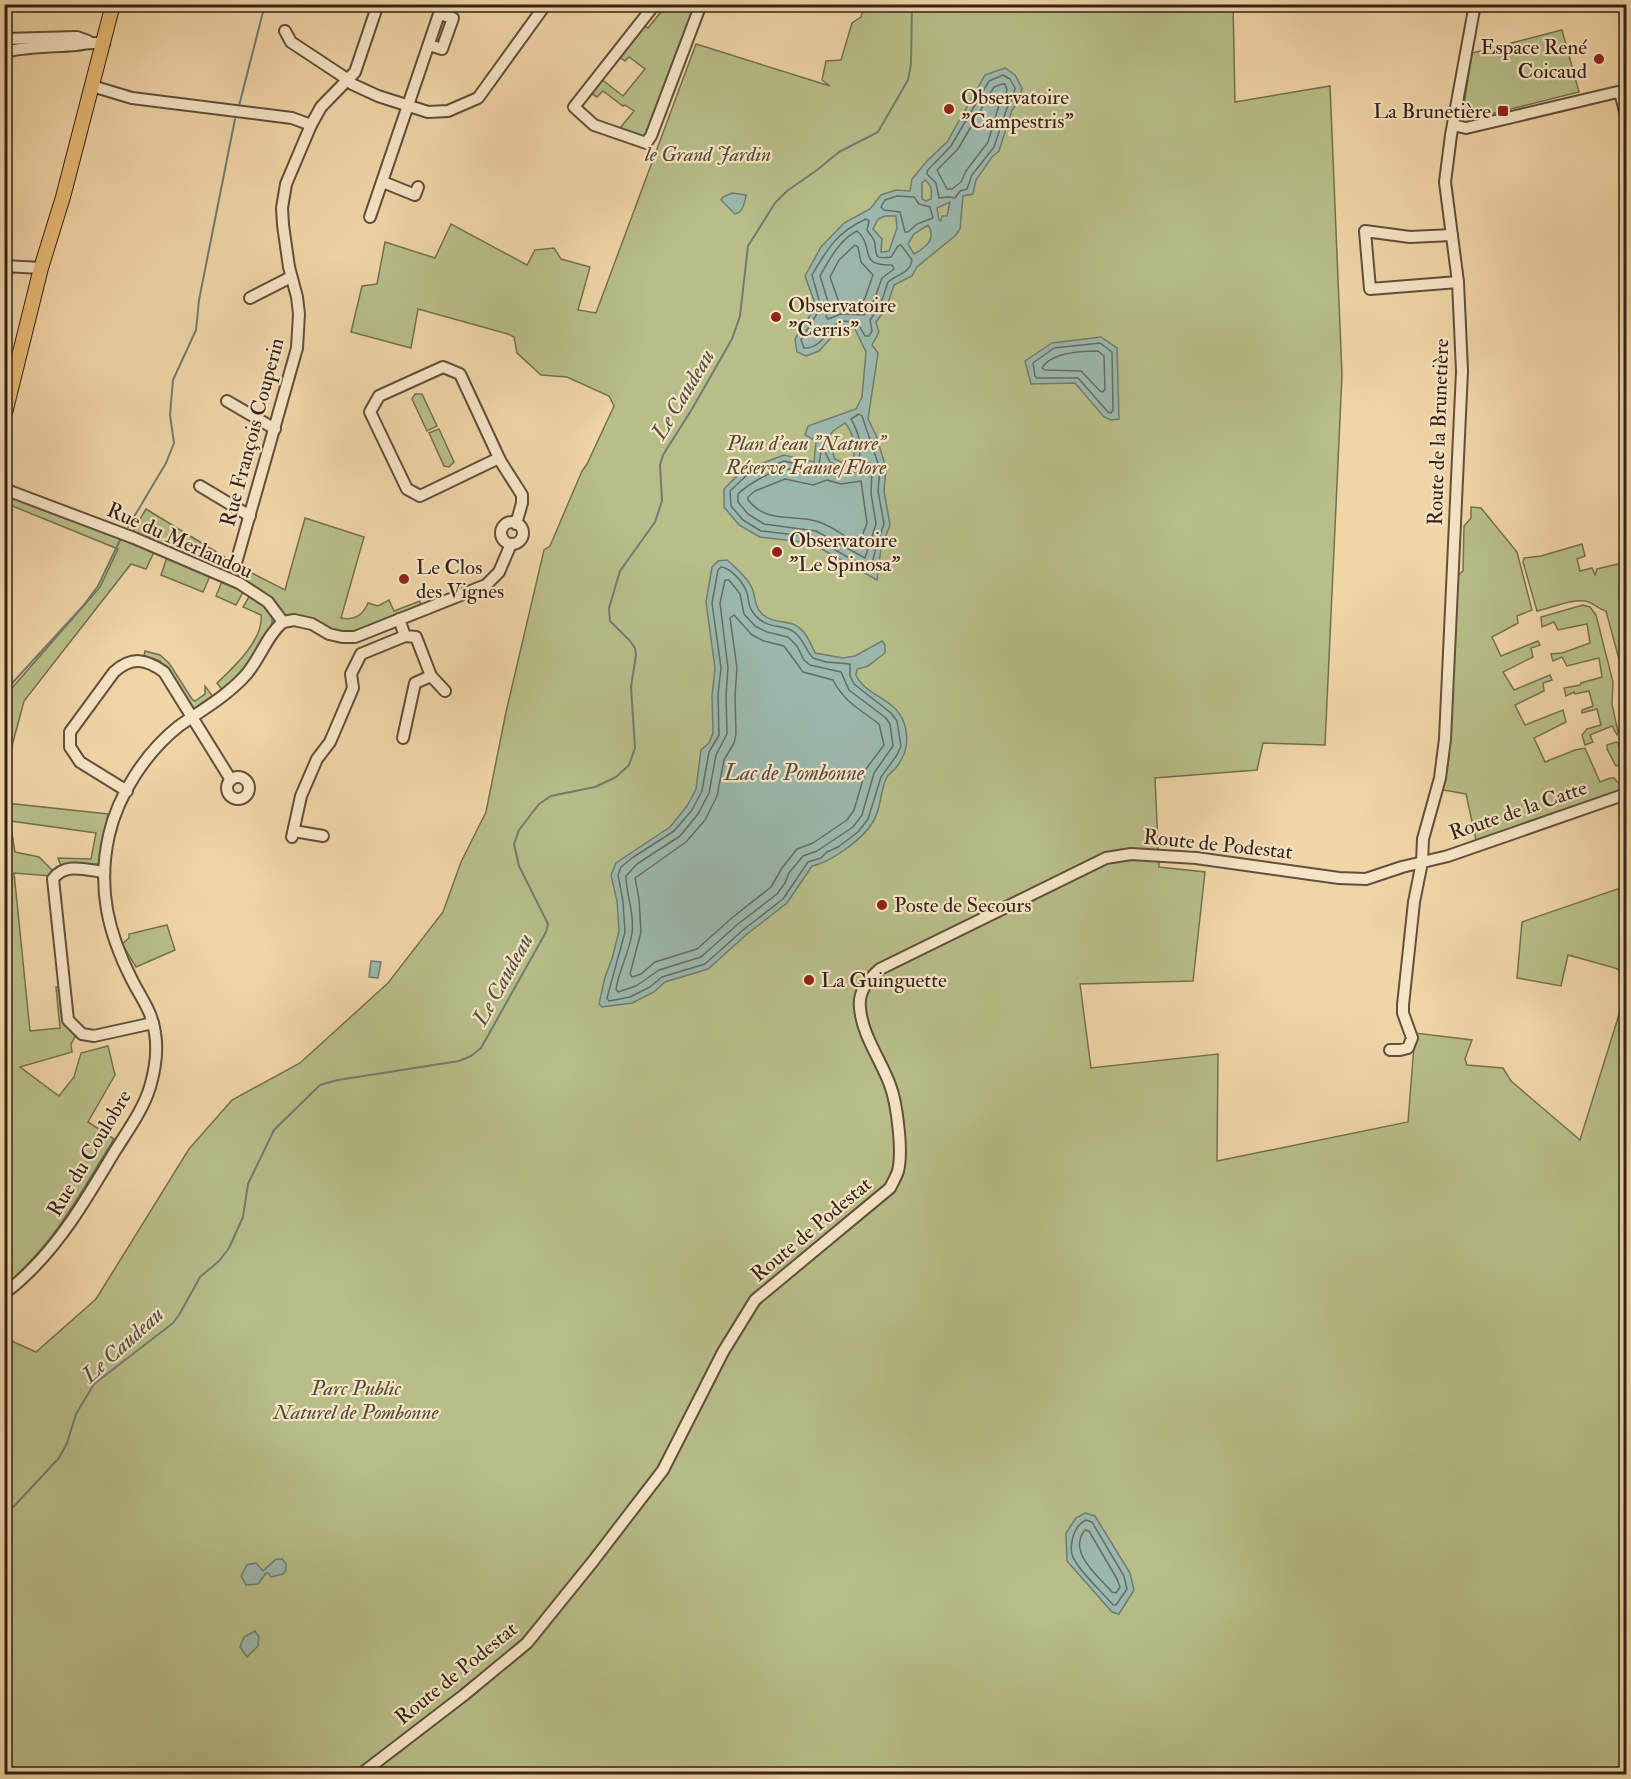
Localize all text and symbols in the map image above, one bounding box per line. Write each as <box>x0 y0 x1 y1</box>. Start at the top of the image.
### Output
place label: Espace René Coicaud <box>1481 34 1588 85</box>
marker: Espace René Coicaud <box>1592 52 1606 66</box>
place label: Observatoire "Campestris" <box>961 84 1074 135</box>
place label: La Brunetière <box>1373 98 1491 125</box>
marker: Observatoire "Campestris" <box>942 102 956 116</box>
marker: La Brunetière <box>1496 104 1510 118</box>
park label: le Grand Jardin <box>644 141 771 168</box>
place label: Observatoire "Cerris" <box>788 292 896 343</box>
marker: Observatoire "Cerris" <box>769 310 783 324</box>
street label: Rue François Couperin <box>214 335 291 530</box>
street label: Route de la Brunetière <box>1422 338 1455 526</box>
water label: Le Caudeau <box>644 344 721 446</box>
park label: Plan d'eau "Nature" Réserve Faune/Flore <box>725 430 888 481</box>
street label: Rue du Merlandou <box>103 496 257 585</box>
place label: Observatoire "Le Spinosa" <box>789 527 900 578</box>
marker: Observatoire "Le Spinosa" <box>770 545 784 559</box>
place label: Le Clos des Vignes <box>416 554 504 605</box>
marker: Le Clos des Vignes <box>397 572 411 586</box>
water label: Lac de Pombonne <box>723 759 865 787</box>
street label: Route de la Catte <box>1446 774 1591 847</box>
street label: Route de Podestat <box>1142 823 1294 866</box>
place label: Poste de Secours <box>894 892 1031 919</box>
marker: Poste de Secours <box>875 898 889 912</box>
water label: Le Caudeau <box>466 929 540 1031</box>
place label: La Guinguette <box>821 967 947 994</box>
marker: La Guinguette <box>802 973 816 987</box>
street label: Rue du Coulobre <box>41 1085 138 1222</box>
street label: Route de Podestat <box>745 1171 877 1288</box>
water label: Le Caudeau <box>75 1301 169 1390</box>
park label: Parc Public Naturel de Pombonne <box>273 1375 440 1426</box>
street label: Route de Podestat <box>390 1616 523 1731</box>

